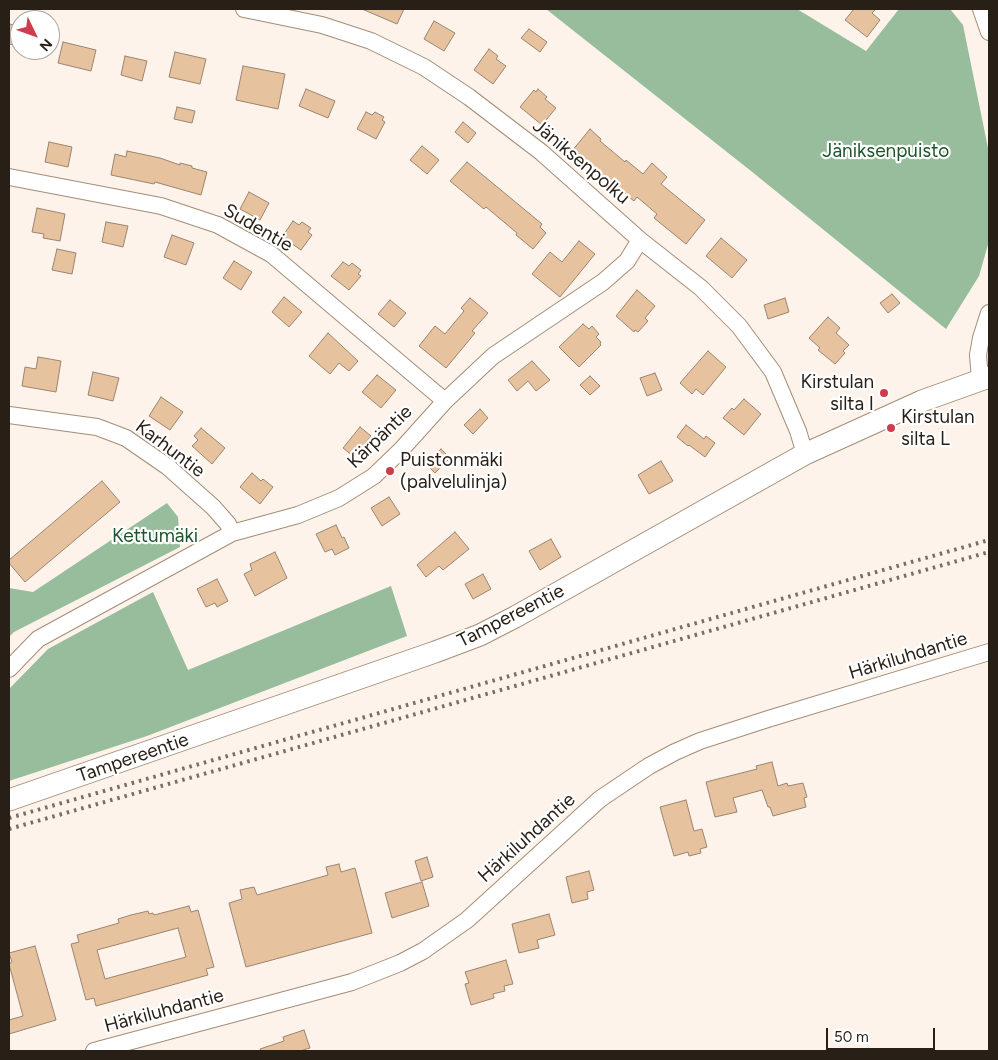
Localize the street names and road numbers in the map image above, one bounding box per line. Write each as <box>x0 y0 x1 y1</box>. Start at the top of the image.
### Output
street label: Jäniksenpolku <box>528 115 634 209</box>
street label: Sudentie <box>219 199 297 257</box>
street label: Kärpäntie <box>343 401 417 473</box>
street label: Karhuntie <box>131 415 209 483</box>
street label: Tampereentie <box>454 579 568 653</box>
street label: Härkiluhdantie <box>846 627 970 685</box>
street label: Tampereentie <box>74 728 192 788</box>
street label: Härkiluhdantie <box>474 788 580 888</box>
street label: Härkiluhdantie <box>102 984 226 1038</box>

